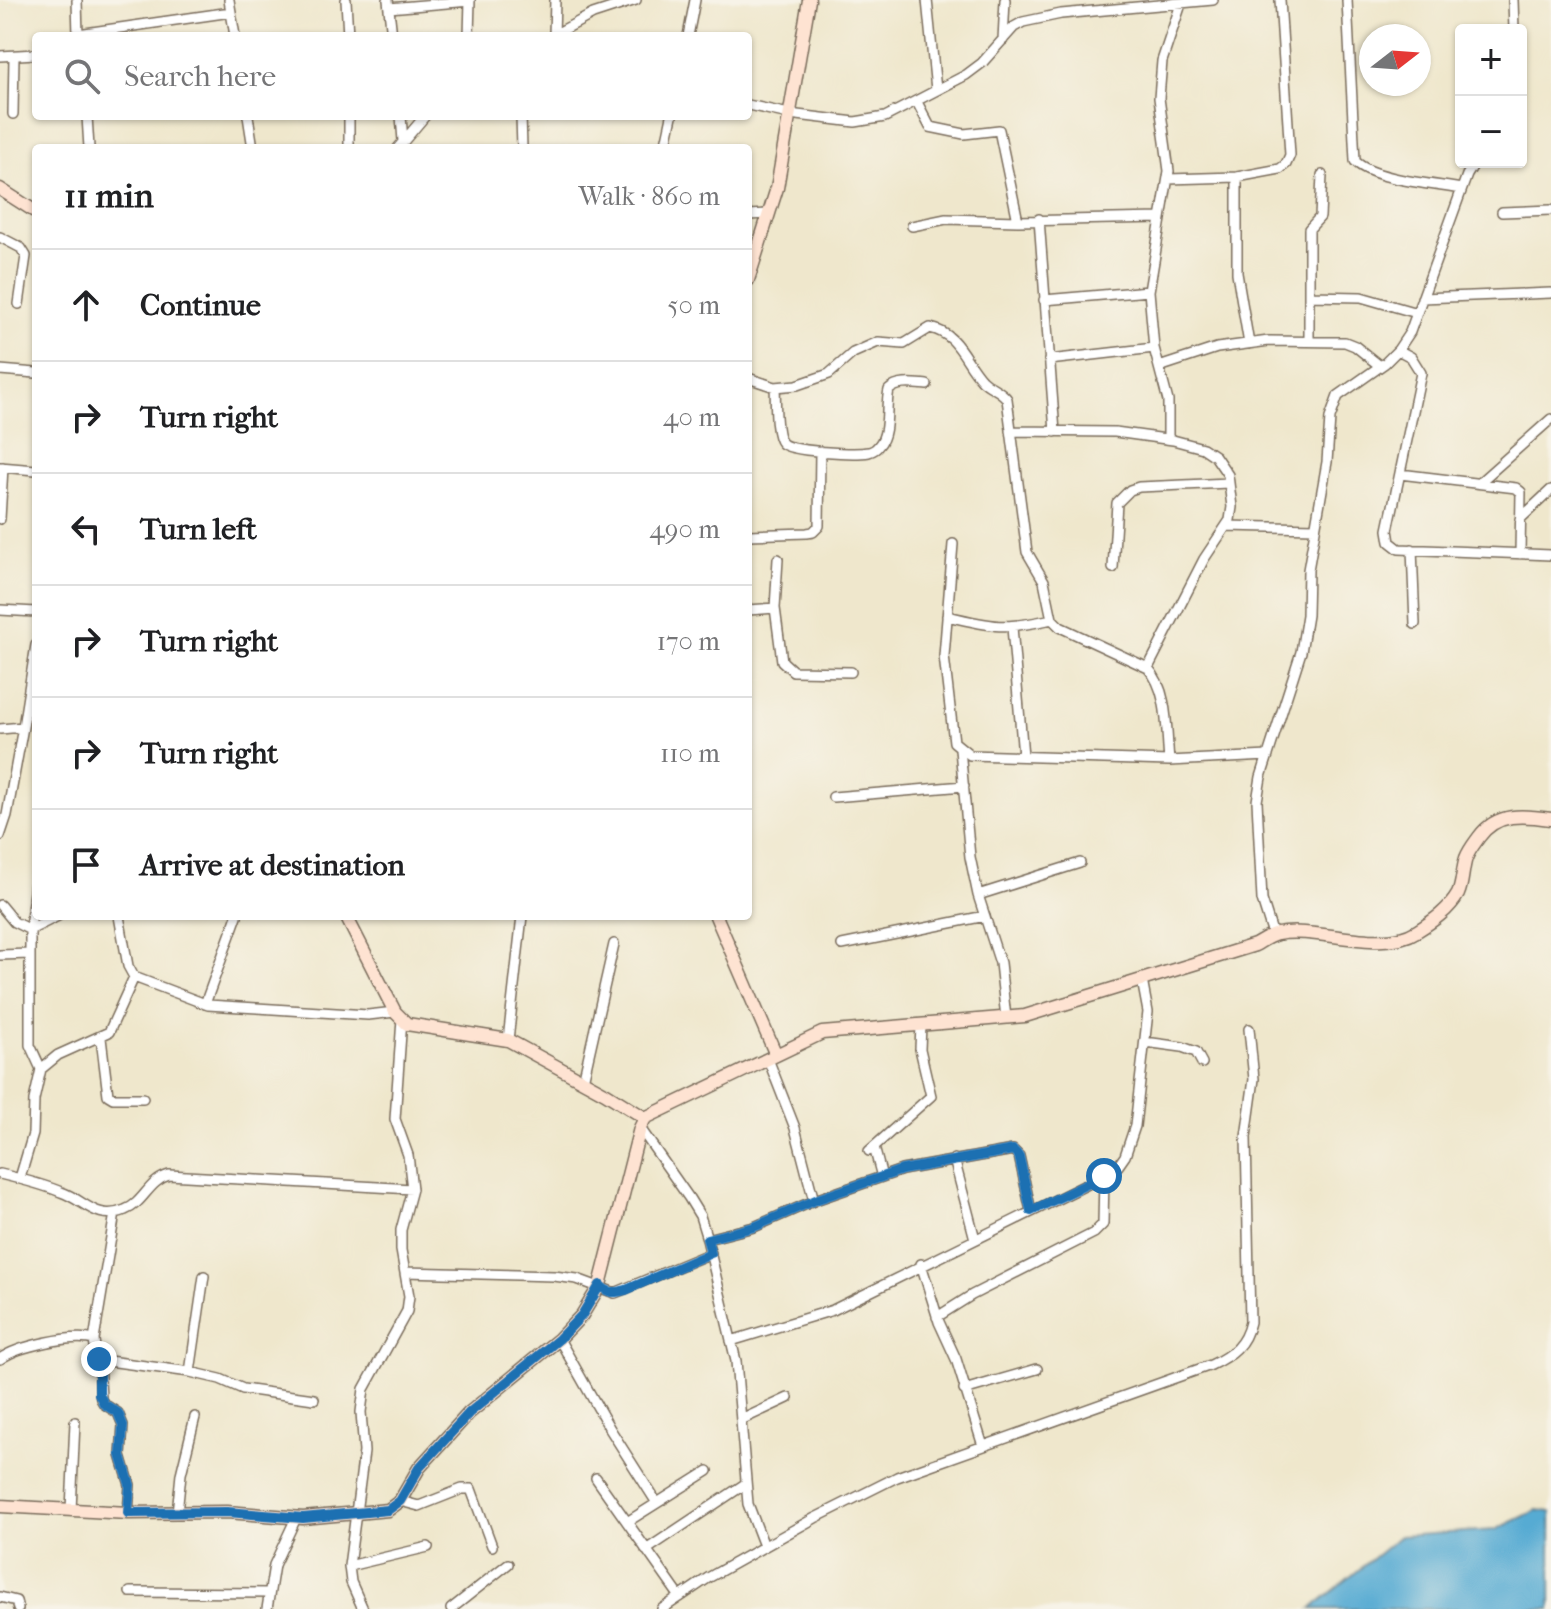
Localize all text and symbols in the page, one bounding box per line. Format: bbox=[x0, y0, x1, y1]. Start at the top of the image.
north arrow bbox=[1359, 24, 1431, 96]
map controls bbox=[1455, 24, 1527, 168]
button: + bbox=[1455, 24, 1527, 96]
search box bbox=[32, 32, 752, 120]
icon: search bbox=[60, 54, 104, 98]
text: Search here bbox=[124, 59, 276, 94]
button: − bbox=[1455, 96, 1527, 168]
text: 11 min bbox=[64, 176, 154, 216]
text: Walk · 860 m bbox=[579, 181, 720, 212]
icon: ahead bbox=[64, 283, 108, 327]
text: Continue bbox=[140, 288, 261, 323]
text: 50 m bbox=[667, 290, 720, 321]
icon: right bbox=[64, 395, 108, 439]
text: Turn right bbox=[140, 400, 278, 435]
text: 40 m bbox=[663, 402, 720, 433]
icon: left bbox=[64, 507, 108, 551]
text: Turn left bbox=[140, 512, 257, 547]
text: 490 m bbox=[649, 514, 720, 545]
icon: right bbox=[64, 619, 108, 663]
text: Turn right bbox=[140, 624, 278, 659]
text: 170 m bbox=[657, 626, 720, 657]
icon: right bbox=[64, 731, 108, 775]
text: Turn right bbox=[140, 736, 278, 771]
text: 110 m bbox=[660, 738, 720, 769]
icon: arrive bbox=[64, 843, 108, 887]
text: Arrive at destination bbox=[140, 848, 405, 883]
route start bbox=[1086, 1158, 1122, 1194]
route end bbox=[81, 1341, 117, 1377]

